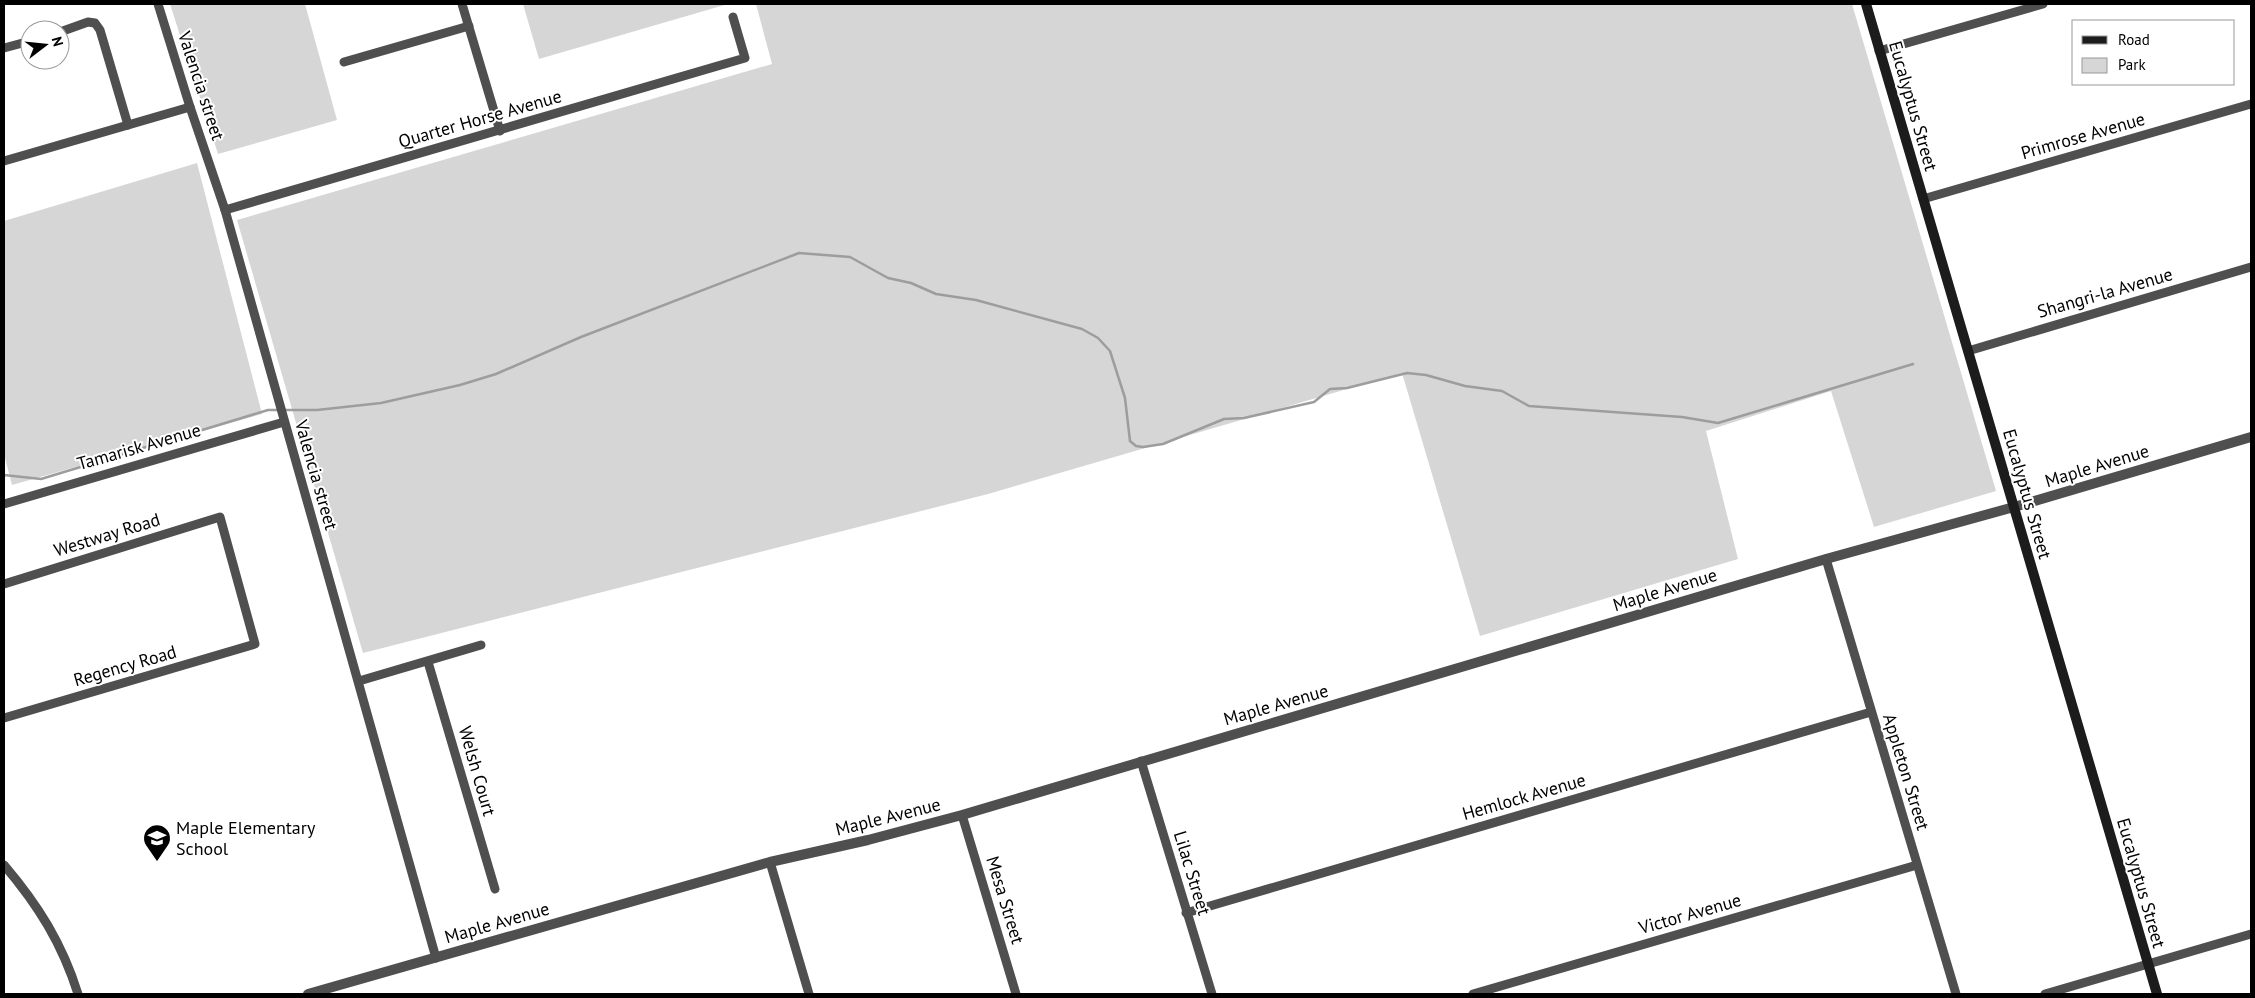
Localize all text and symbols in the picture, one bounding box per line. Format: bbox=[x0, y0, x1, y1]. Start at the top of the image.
north arrow bbox=[20, 20, 70, 70]
legend bbox=[2072, 20, 2235, 85]
street label: Valencia street bbox=[173, 28, 230, 143]
text: Road bbox=[2118, 30, 2150, 49]
text: N bbox=[48, 35, 67, 48]
street label: Eucalyptus Street bbox=[1884, 38, 1943, 173]
text: Park bbox=[2118, 55, 2146, 74]
street label: Quarter Horse Avenue bbox=[396, 84, 564, 153]
street label: Primrose Avenue bbox=[2018, 107, 2148, 164]
street label: Shangri-la Avenue bbox=[2034, 262, 2175, 323]
street label: Valencia street bbox=[290, 416, 343, 532]
street label: Tamarisk Avenue bbox=[74, 418, 203, 475]
street label: Eucalyptus Street bbox=[1998, 426, 2057, 561]
street label: Maple Avenue bbox=[2042, 439, 2152, 492]
street label: Westway Road bbox=[51, 507, 163, 562]
street label: Maple Avenue bbox=[1610, 563, 1720, 616]
street label: Regency Road bbox=[71, 640, 179, 691]
street label: Maple Avenue bbox=[1221, 679, 1331, 730]
street label: Appleton Street bbox=[1878, 711, 1935, 833]
street label: Welsh Court bbox=[454, 723, 501, 819]
street label: Hemlock Avenue bbox=[1459, 768, 1588, 825]
street label: Maple Avenue bbox=[833, 792, 943, 841]
street label: Eucalyptus Street bbox=[2112, 815, 2171, 950]
place label: Maple Elementary School bbox=[176, 816, 316, 860]
school or university icon: Maple Elementary School bbox=[142, 823, 172, 862]
street label: Lilac Street bbox=[1169, 828, 1216, 918]
street label: Mesa Street bbox=[981, 853, 1030, 947]
street label: Victor Avenue bbox=[1635, 888, 1744, 939]
street label: Maple Avenue bbox=[442, 897, 552, 948]

